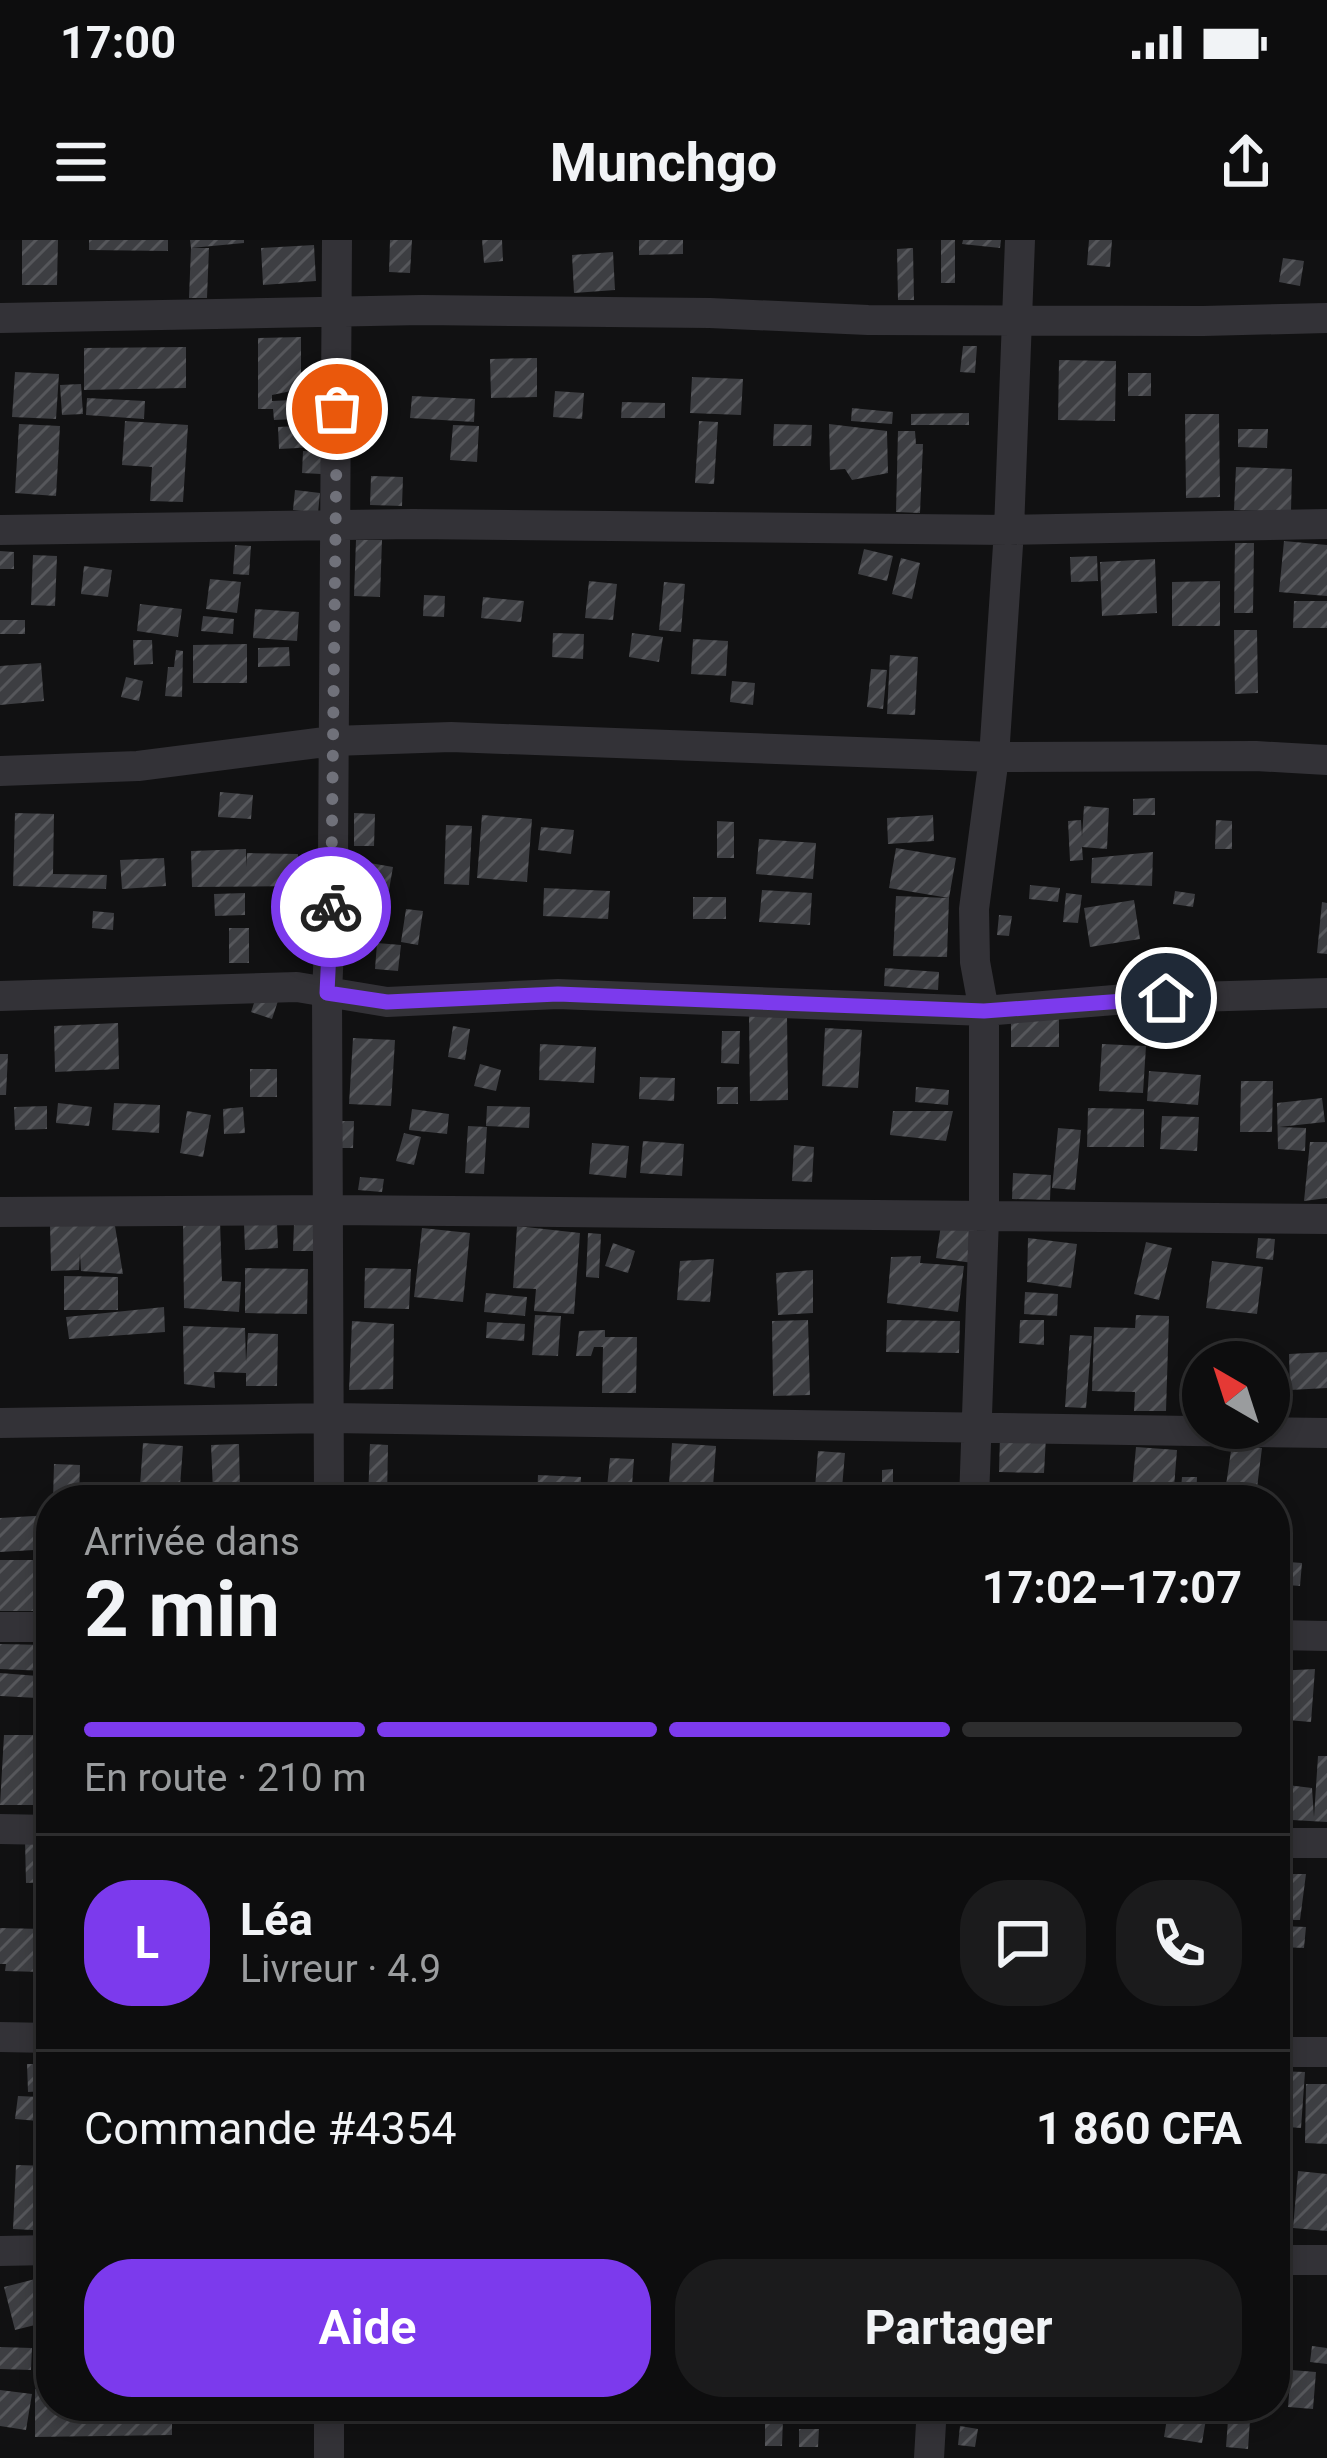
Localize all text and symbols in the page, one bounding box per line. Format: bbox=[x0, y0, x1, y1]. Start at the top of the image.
text: 17:00 bbox=[60, 16, 176, 69]
icon: menu bbox=[48, 129, 114, 195]
icon: share bbox=[1213, 129, 1279, 195]
text: Munchgo bbox=[550, 131, 777, 194]
pin bbox=[286, 358, 388, 460]
icon: bag bbox=[304, 376, 370, 442]
courier bbox=[271, 847, 391, 967]
icon: bike bbox=[298, 874, 364, 940]
pin bbox=[1115, 947, 1217, 1049]
icon: home bbox=[1133, 965, 1199, 1031]
north arrow bbox=[1182, 1341, 1290, 1449]
map controls bbox=[1182, 1341, 1290, 1449]
text: Arrivée dans bbox=[84, 1519, 300, 1565]
text: 17:02–17:07 bbox=[982, 1561, 1242, 1614]
text: 2 min bbox=[84, 1564, 280, 1655]
text: En route · 210 m bbox=[84, 1755, 367, 1801]
button: chat bbox=[960, 1880, 1086, 2006]
button: phone bbox=[1116, 1880, 1242, 2006]
text: Léa bbox=[240, 1893, 313, 1946]
text: L bbox=[135, 1916, 159, 1969]
text: Livreur · 4.9 bbox=[240, 1946, 441, 1992]
text: Commande #4354 bbox=[84, 2102, 456, 2155]
text: 1 860 CFA bbox=[1036, 2102, 1242, 2155]
button: Aide bbox=[84, 2259, 651, 2397]
button: Partager bbox=[675, 2259, 1242, 2397]

